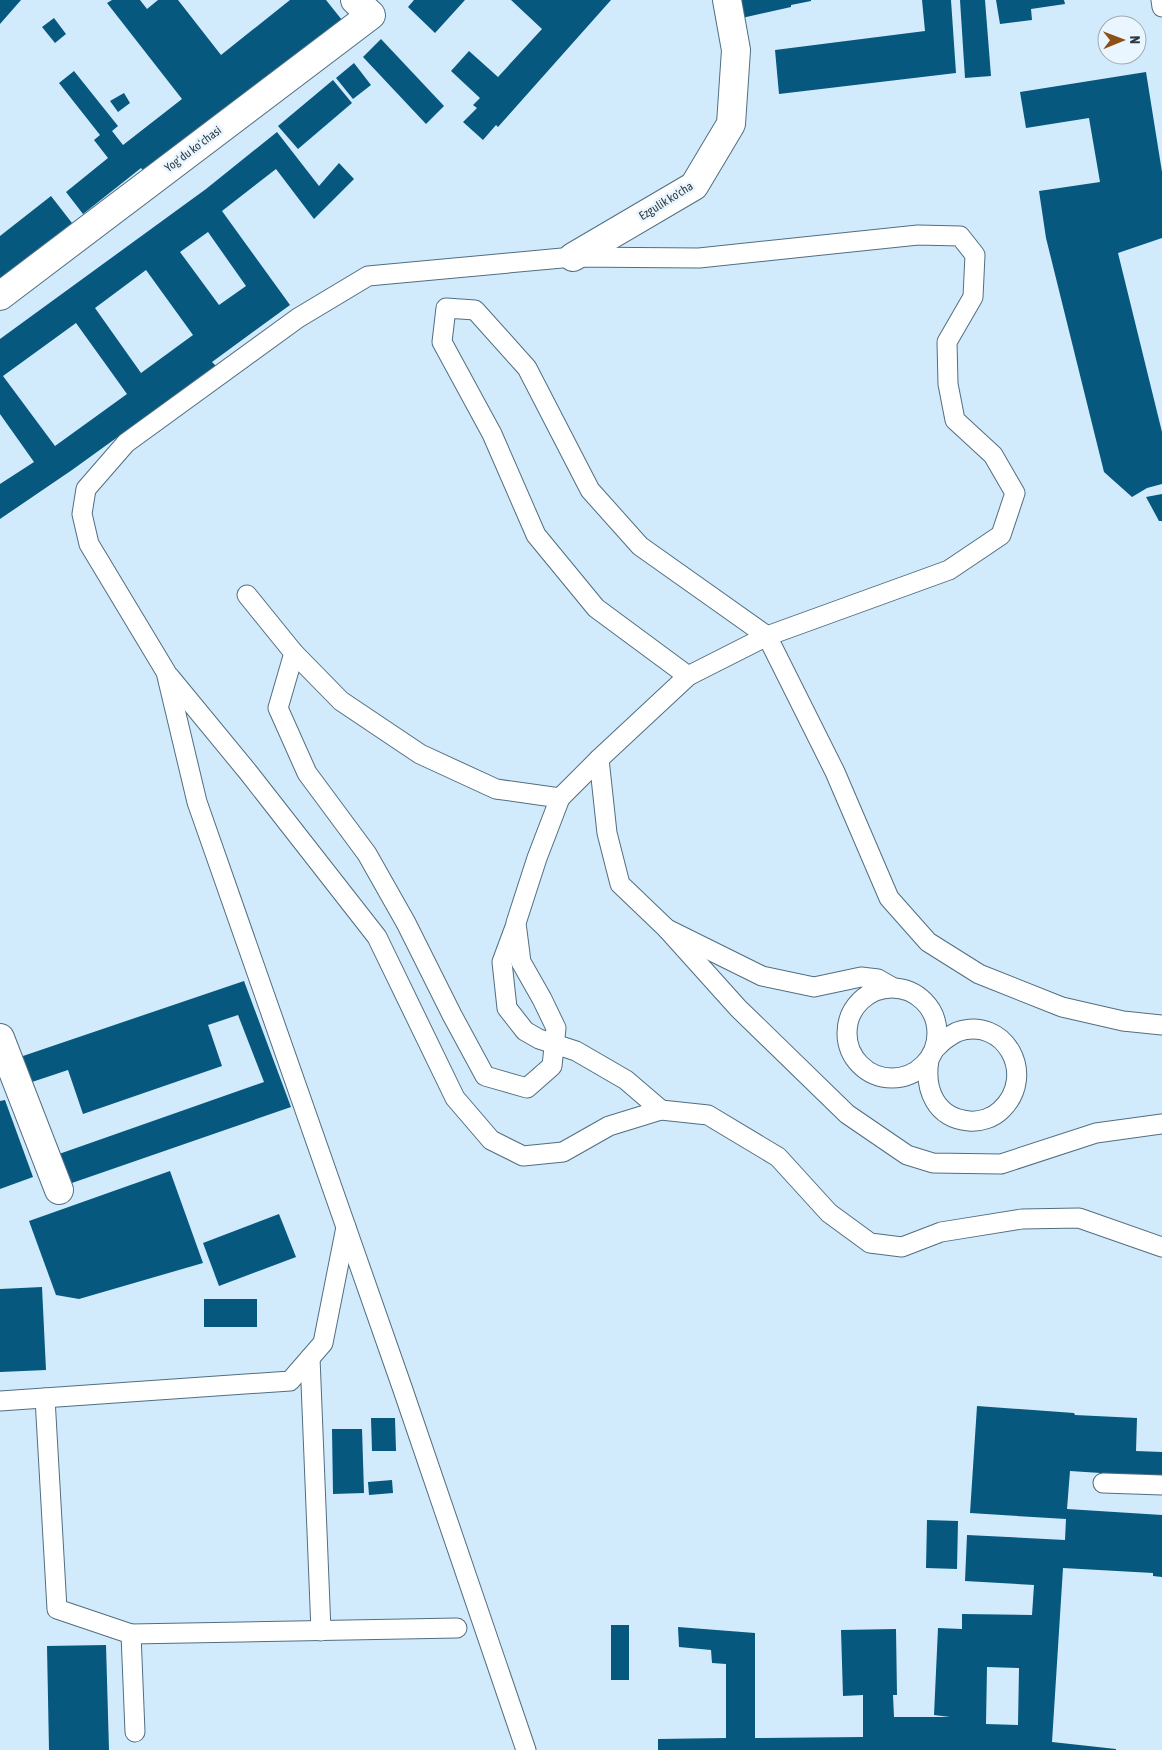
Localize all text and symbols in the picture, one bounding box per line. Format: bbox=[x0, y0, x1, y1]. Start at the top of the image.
north arrow bbox=[1097, 15, 1147, 65]
text: N bbox=[1127, 36, 1143, 44]
street label: Yogʻdu koʻchasi bbox=[162, 123, 224, 175]
street label: Ezgulik ko'cha bbox=[637, 179, 695, 223]

